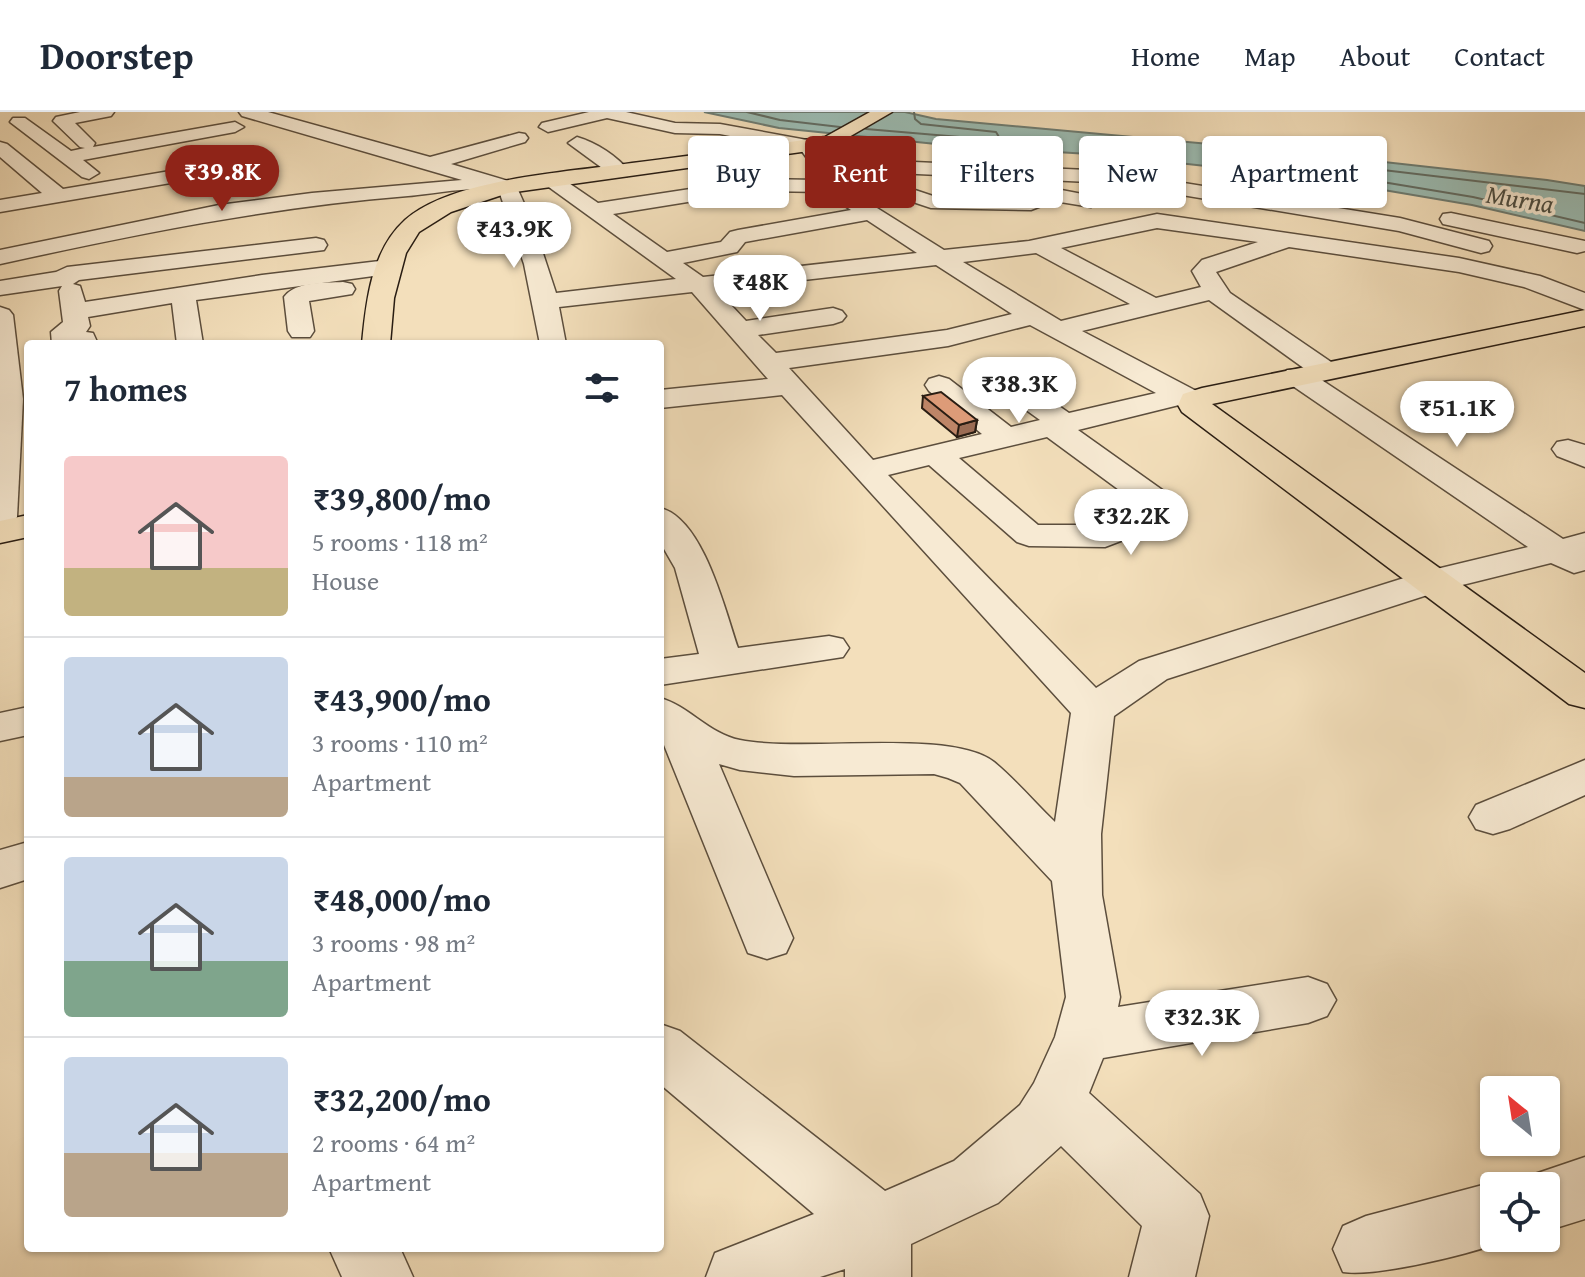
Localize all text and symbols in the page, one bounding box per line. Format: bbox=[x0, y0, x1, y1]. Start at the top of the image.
text: Doorstep bbox=[40, 27, 194, 83]
text: Home bbox=[1131, 35, 1200, 76]
text: Map bbox=[1244, 35, 1296, 76]
text: About bbox=[1340, 35, 1410, 76]
text: Contact bbox=[1454, 35, 1545, 76]
chip: Buy bbox=[688, 136, 789, 208]
chip: Rent bbox=[805, 136, 916, 208]
chip: Filters bbox=[932, 136, 1063, 208]
chip: New bbox=[1079, 136, 1186, 208]
chip: Apartment bbox=[1202, 136, 1387, 208]
pin: ₹39.8K bbox=[157, 145, 287, 213]
text: ₹39.8K bbox=[183, 151, 261, 190]
water label: Murna bbox=[1484, 174, 1557, 223]
pin: ₹43.9K bbox=[449, 202, 579, 270]
text: ₹43.9K bbox=[475, 208, 553, 247]
pin: ₹48K bbox=[713, 255, 807, 323]
text: ₹48K bbox=[732, 261, 788, 300]
pin: ₹38.3K bbox=[954, 357, 1084, 425]
text: ₹38.3K bbox=[980, 363, 1058, 402]
text: 7 homes bbox=[64, 364, 188, 413]
icon: filters bbox=[580, 366, 624, 410]
pin: ₹51.1K bbox=[1392, 381, 1522, 449]
text: ₹51.1K bbox=[1418, 387, 1496, 426]
text: ₹39,800/mo bbox=[312, 473, 491, 522]
icon: home bbox=[128, 488, 224, 584]
pin: ₹32.2K bbox=[1066, 489, 1196, 557]
text: ₹32.2K bbox=[1092, 495, 1170, 534]
text: 5 rooms · 118 m² bbox=[312, 522, 488, 561]
text: House bbox=[312, 561, 379, 600]
text: ₹43,900/mo bbox=[312, 674, 491, 723]
icon: home bbox=[128, 689, 224, 785]
text: 3 rooms · 110 m² bbox=[312, 723, 488, 762]
text: Apartment bbox=[312, 762, 431, 801]
text: ₹48,000/mo bbox=[312, 874, 491, 923]
icon: home bbox=[128, 889, 224, 985]
text: 3 rooms · 98 m² bbox=[312, 923, 475, 962]
text: Apartment bbox=[312, 962, 431, 1001]
pin: ₹32.3K bbox=[1137, 990, 1267, 1058]
text: ₹32.3K bbox=[1163, 996, 1241, 1035]
text: ₹32,200/mo bbox=[312, 1074, 491, 1123]
north arrow bbox=[1480, 1076, 1560, 1156]
map controls bbox=[1480, 1076, 1560, 1252]
icon: home bbox=[128, 1089, 224, 1185]
text: 2 rooms · 64 m² bbox=[312, 1123, 475, 1162]
text: Apartment bbox=[312, 1162, 431, 1201]
button: locate bbox=[1480, 1172, 1560, 1252]

